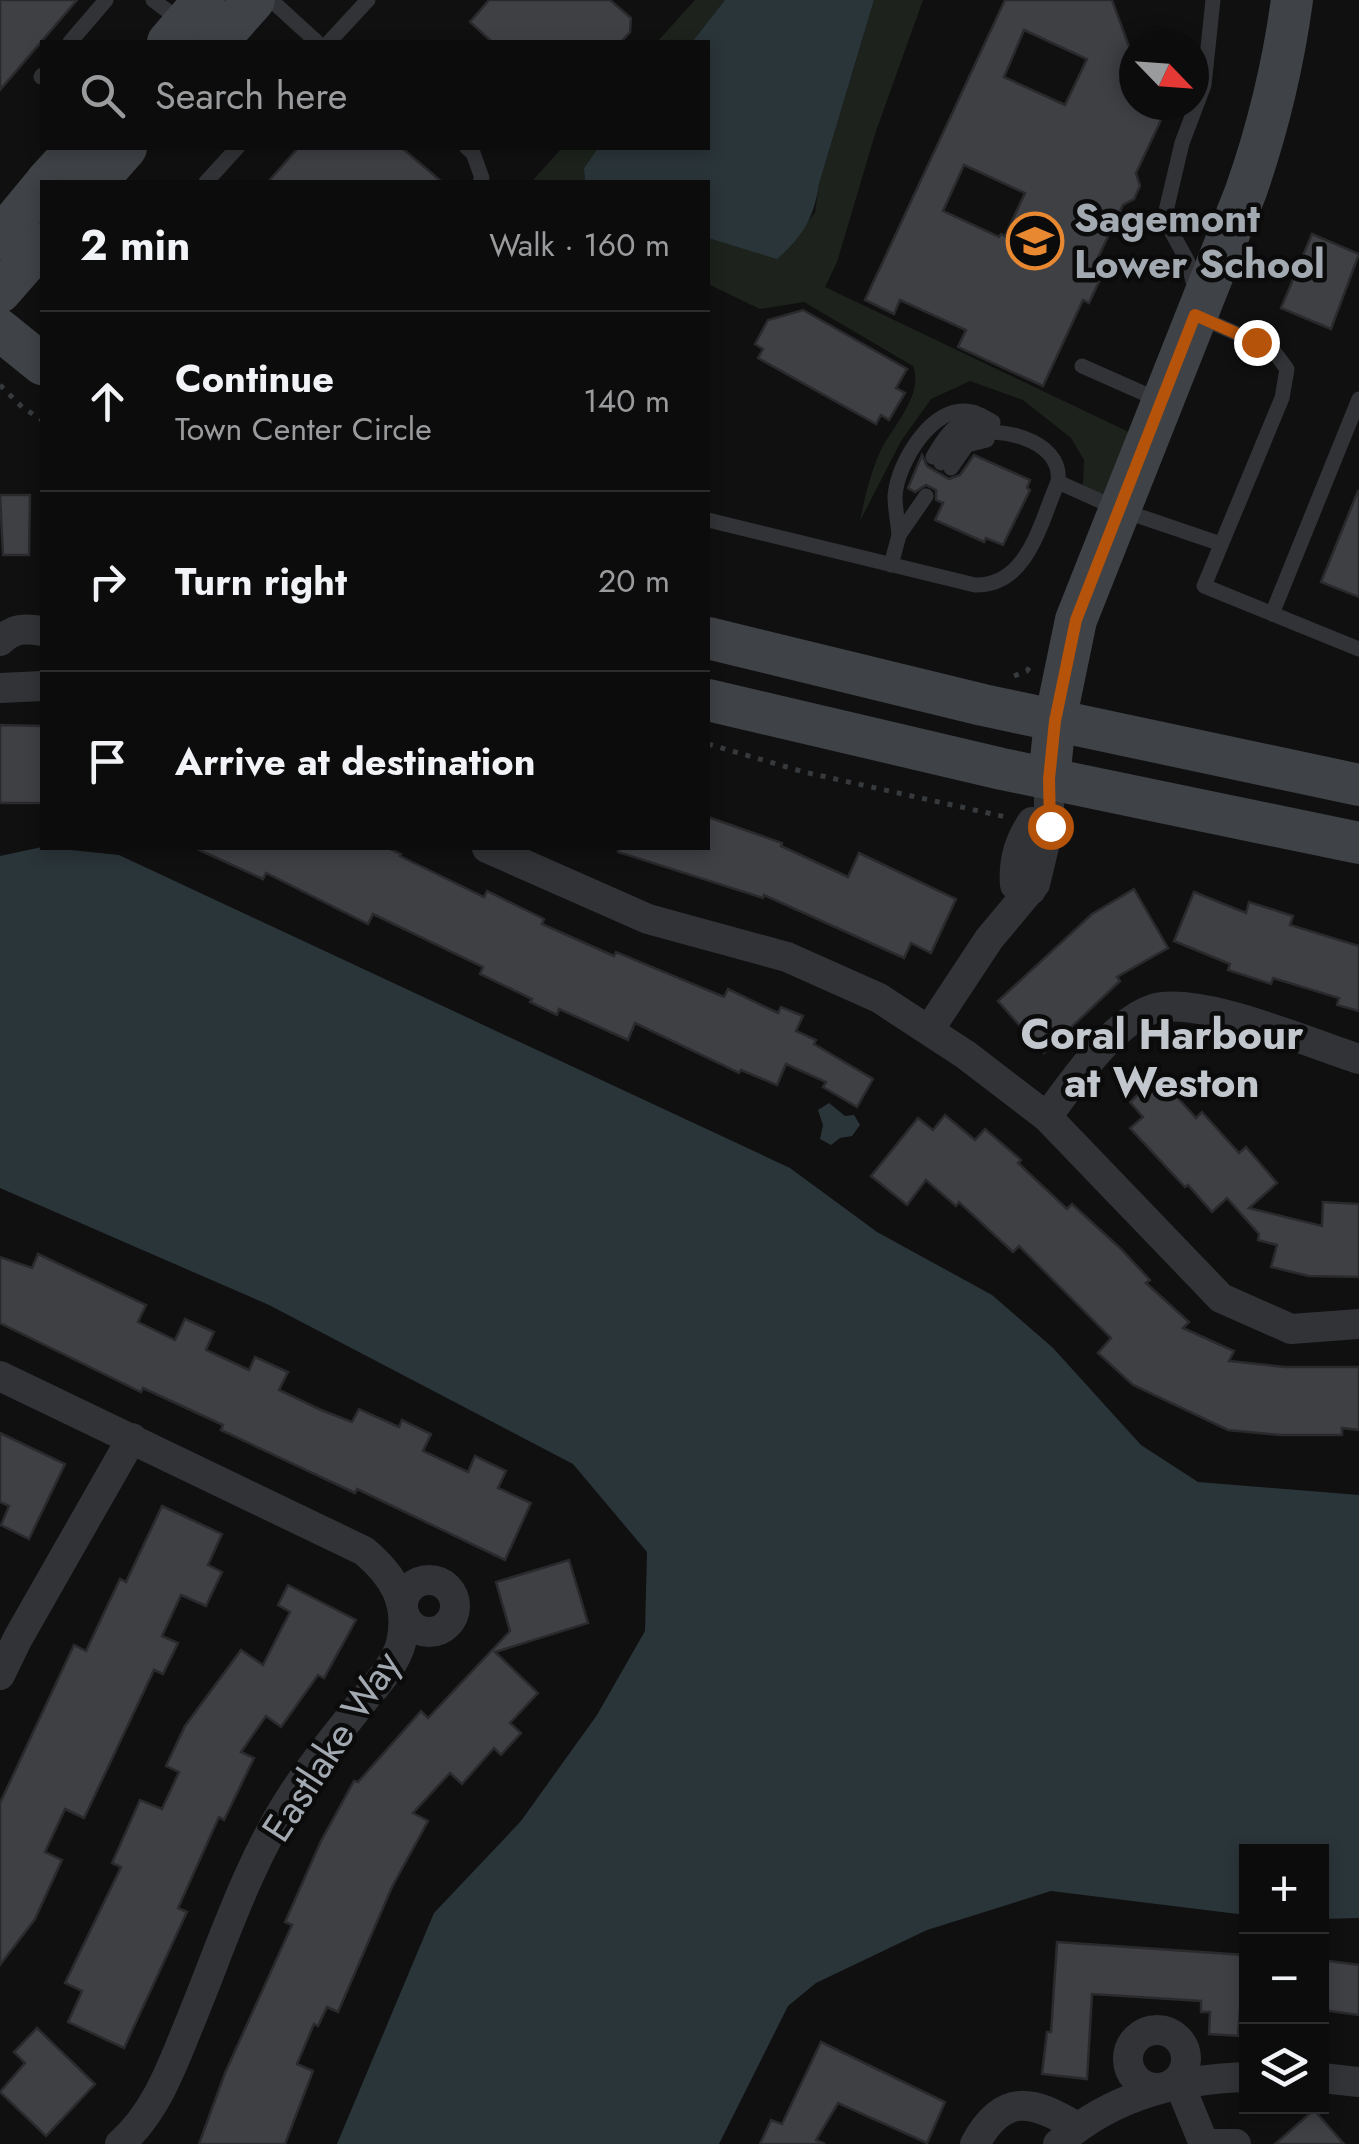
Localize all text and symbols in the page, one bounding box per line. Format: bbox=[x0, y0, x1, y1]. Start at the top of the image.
north arrow bbox=[1119, 30, 1209, 120]
search box bbox=[40, 40, 710, 150]
icon: search bbox=[75, 68, 130, 123]
text: Search here bbox=[155, 68, 347, 123]
place label: Sagemont Lower School bbox=[1074, 189, 1325, 293]
school or university icon: Sagemont Lower School bbox=[1005, 211, 1065, 271]
text: 2 min bbox=[80, 215, 190, 276]
text: Walk · 160 m bbox=[489, 222, 670, 268]
route end bbox=[1234, 320, 1280, 366]
text: Continue bbox=[175, 351, 334, 406]
icon: ahead bbox=[80, 374, 135, 429]
text: 140 m bbox=[583, 378, 670, 424]
text: Town Center Circle bbox=[175, 406, 432, 452]
icon: right bbox=[80, 554, 135, 609]
text: Turn right bbox=[175, 554, 347, 609]
text: 20 m bbox=[598, 558, 670, 604]
icon: arrive bbox=[80, 734, 135, 789]
text: Arrive at destination bbox=[175, 734, 536, 789]
route start bbox=[1028, 804, 1074, 850]
district label: Coral Harbour at Weston bbox=[1020, 1004, 1304, 1113]
street label: Eastlake Way bbox=[248, 1639, 415, 1853]
map controls bbox=[1239, 1844, 1329, 2114]
button: + bbox=[1239, 1844, 1329, 1934]
button: − bbox=[1239, 1934, 1329, 2024]
button: layers bbox=[1239, 2024, 1329, 2114]

